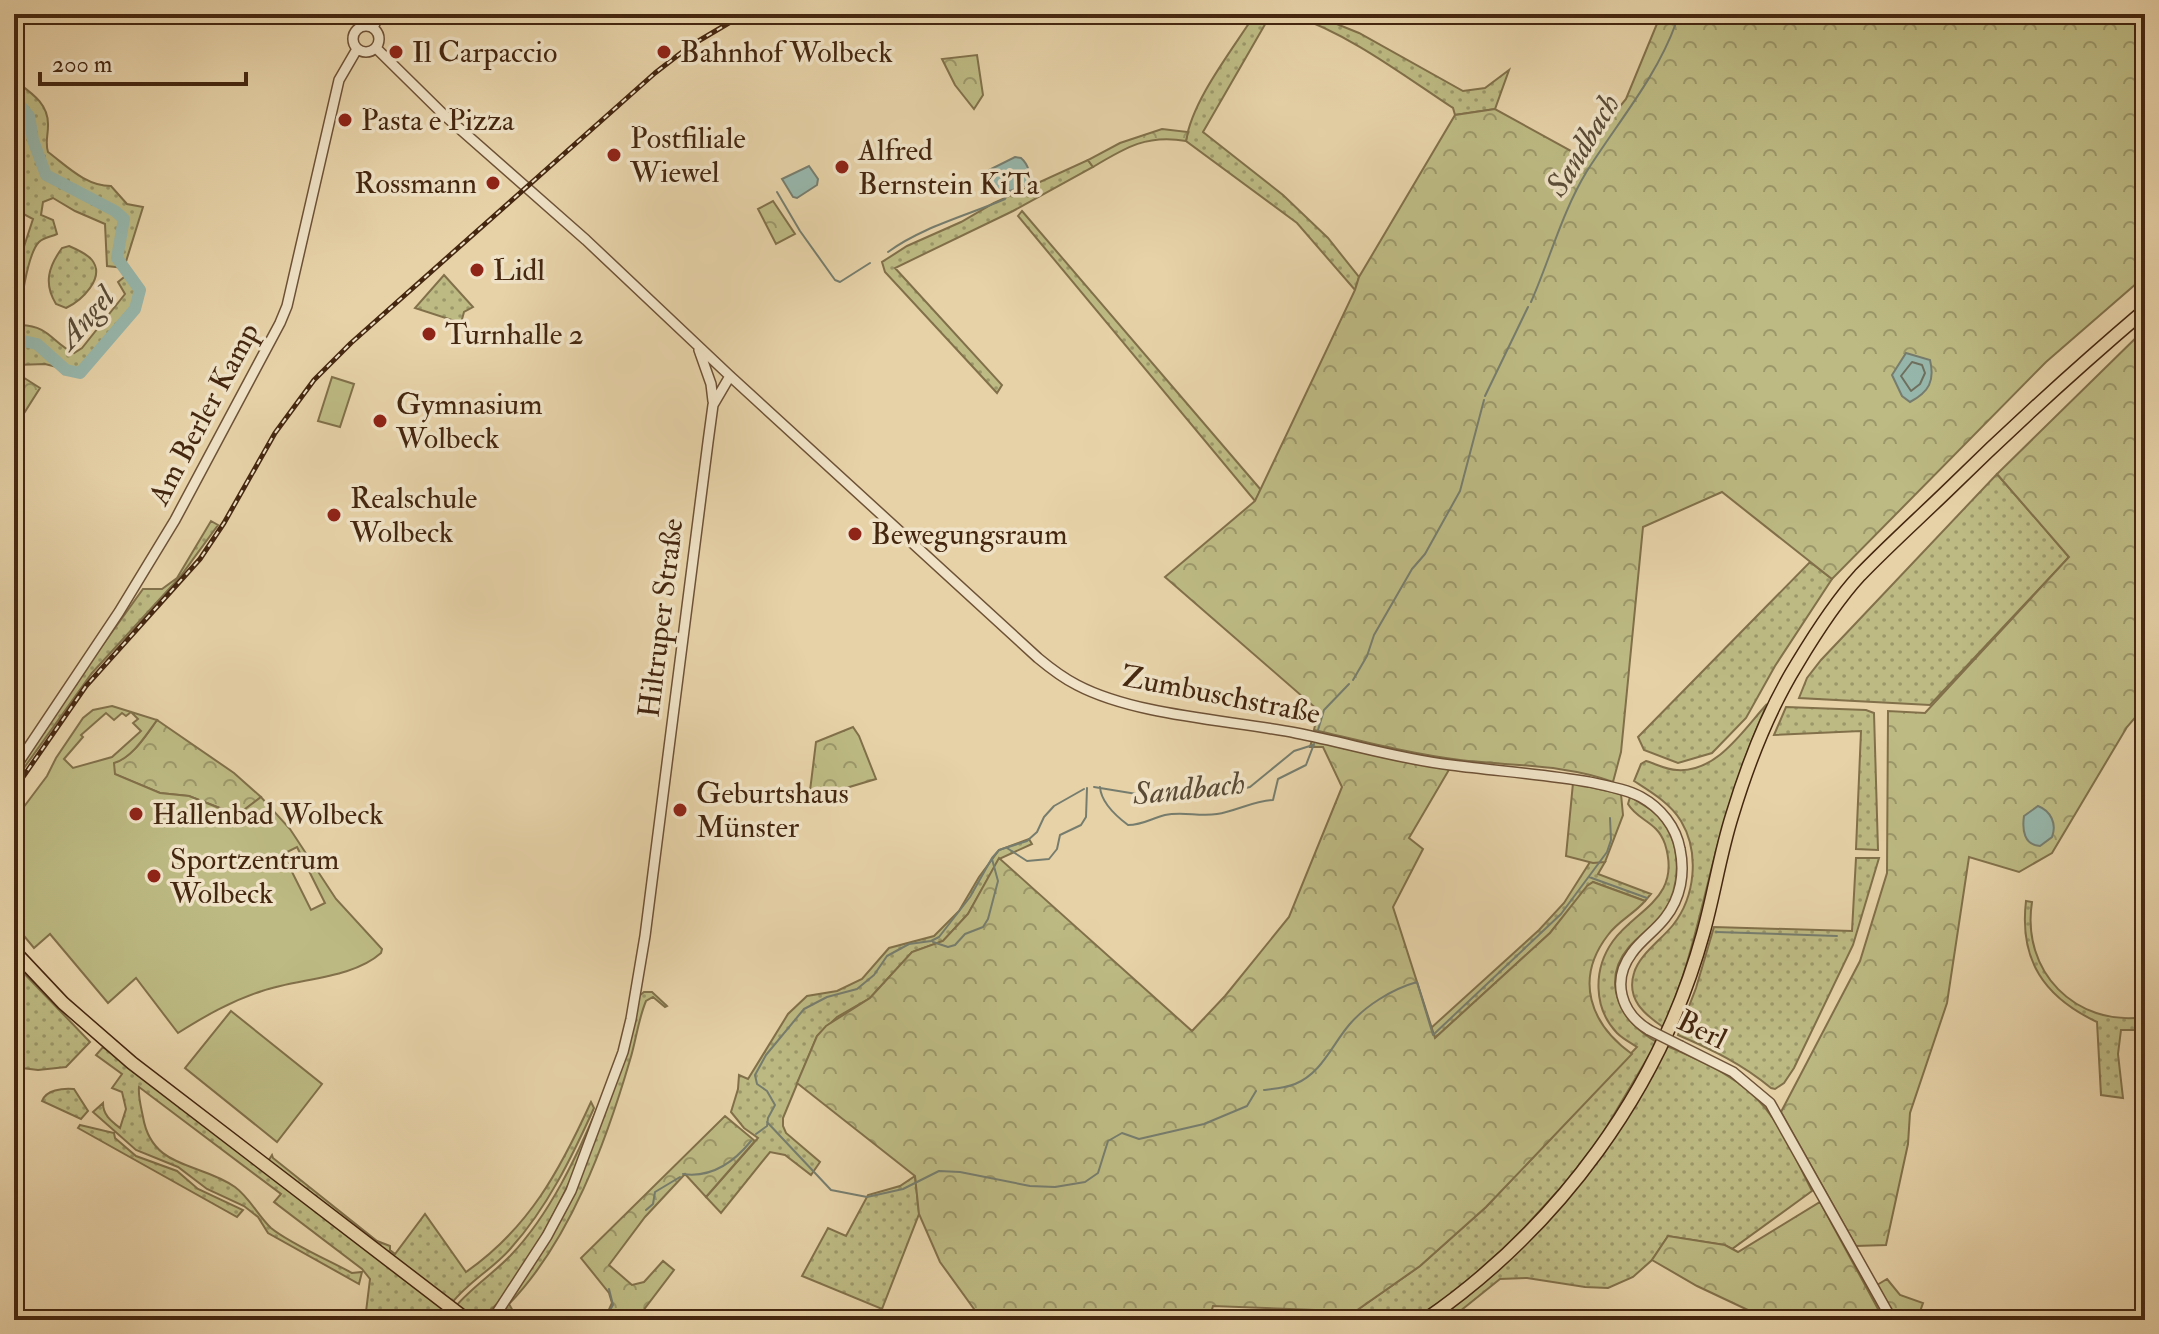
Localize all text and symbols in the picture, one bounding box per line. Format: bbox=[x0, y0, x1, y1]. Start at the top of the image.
place label: Il Carpaccio bbox=[412, 34, 557, 71]
place label: Bahnhof Wolbeck bbox=[680, 34, 893, 71]
scale bar bbox=[40, 36, 246, 86]
marker: Il Carpaccio bbox=[387, 43, 405, 61]
marker: Bahnhof Wolbeck bbox=[655, 43, 673, 61]
text: 200 m bbox=[52, 49, 113, 80]
water label: Sandbach bbox=[1536, 86, 1629, 204]
place label: Pasta e Pizza bbox=[361, 102, 515, 139]
marker: Pasta e Pizza bbox=[336, 111, 354, 129]
place label: Postfiliale Wiewel bbox=[629, 120, 746, 191]
place label: Alfred Bernstein KiTa bbox=[857, 132, 1040, 203]
marker: Postfiliale Wiewel bbox=[605, 146, 623, 164]
marker: Alfred Bernstein KiTa bbox=[833, 158, 851, 176]
place label: Rossmann bbox=[354, 165, 477, 202]
marker: Rossmann bbox=[484, 174, 502, 192]
place label: Lidl bbox=[493, 252, 545, 289]
marker: Lidl bbox=[468, 261, 486, 279]
water label: Angel bbox=[46, 277, 125, 360]
place label: Turnhalle 2 bbox=[445, 316, 584, 353]
street label: Am Berler Kamp bbox=[140, 317, 268, 512]
marker: Turnhalle 2 bbox=[420, 325, 438, 343]
place label: Gymnasium Wolbeck bbox=[395, 386, 542, 457]
marker: Gymnasium Wolbeck bbox=[371, 412, 389, 430]
place label: Realschule Wolbeck bbox=[349, 480, 477, 551]
marker: Realschule Wolbeck bbox=[325, 506, 343, 524]
street label: Hiltruper Straße bbox=[630, 516, 692, 720]
place label: Bewegungsraum bbox=[871, 516, 1067, 553]
marker: Bewegungsraum bbox=[846, 525, 864, 543]
street label: Zumbuschstraße bbox=[1118, 658, 1324, 732]
water label: Sandbach bbox=[1130, 763, 1247, 815]
place label: Geburtshaus Münster bbox=[696, 775, 849, 846]
place label: Hallenbad Wolbeck bbox=[152, 796, 384, 833]
marker: Geburtshaus Münster bbox=[671, 801, 689, 819]
marker: Hallenbad Wolbeck bbox=[127, 805, 145, 823]
place label: Sportzentrum Wolbeck bbox=[169, 841, 339, 912]
marker: Sportzentrum Wolbeck bbox=[145, 867, 163, 885]
street label: Berl bbox=[1671, 1002, 1733, 1058]

